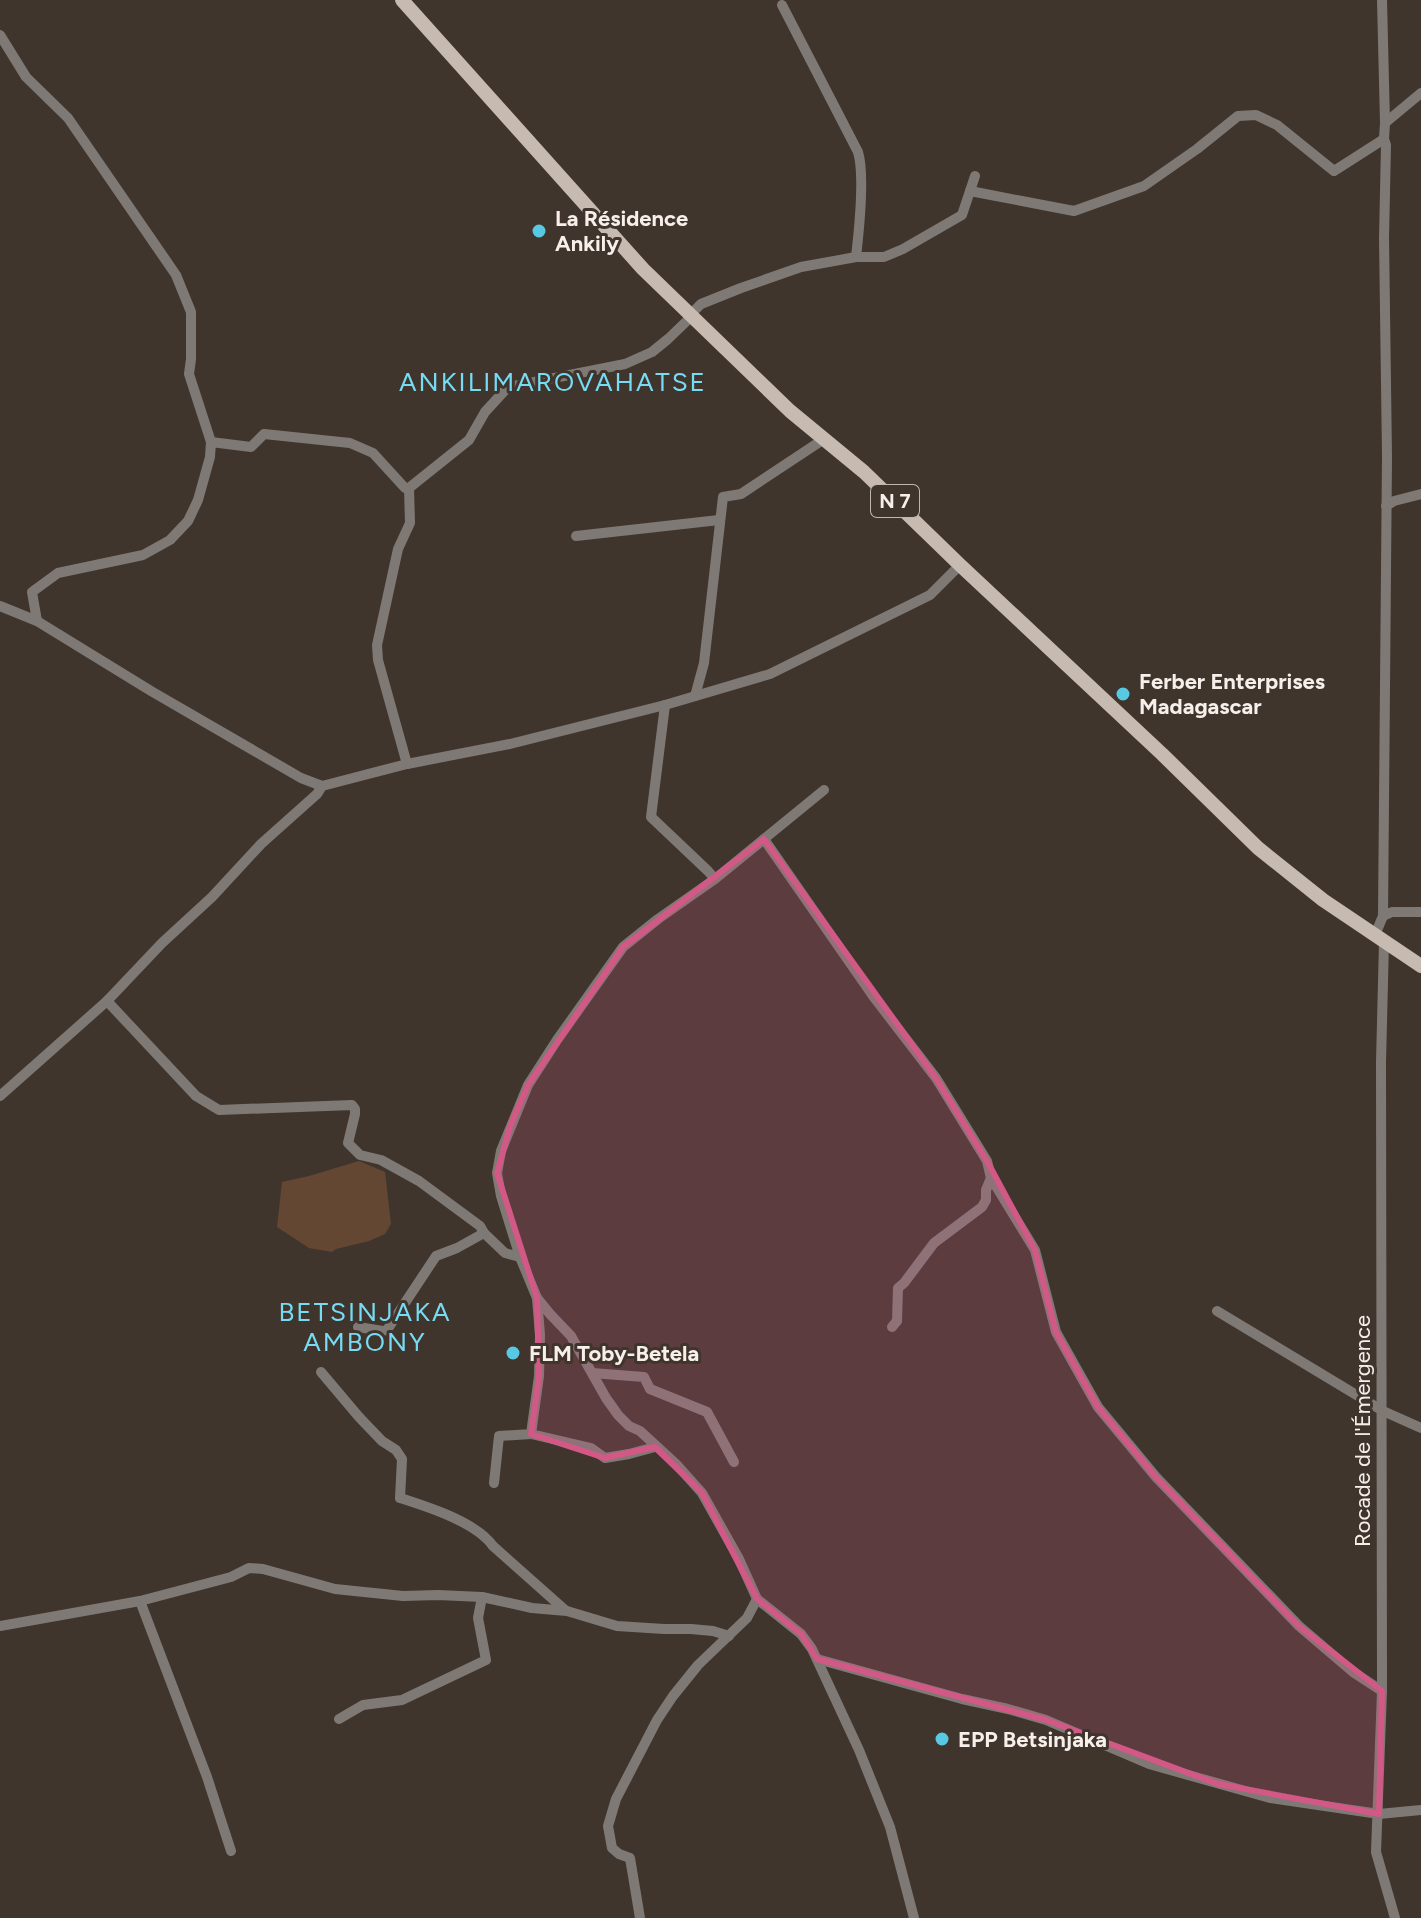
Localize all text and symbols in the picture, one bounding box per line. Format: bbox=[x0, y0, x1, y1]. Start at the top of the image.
place label: La Résidence Ankily bbox=[555, 205, 688, 257]
marker: La Résidence Ankily bbox=[530, 222, 548, 240]
district label: ANKILIMAROVAHATSE bbox=[399, 366, 707, 398]
road number: N 7 bbox=[871, 485, 919, 517]
place label: Ferber Enterprises Madagascar bbox=[1139, 668, 1325, 720]
marker: Ferber Enterprises Madagascar bbox=[1114, 685, 1132, 703]
district label: BETSINJAKA AMBONY bbox=[278, 1296, 452, 1358]
street label: Rocade de l'Émergence bbox=[1349, 1315, 1376, 1547]
place label: FLM Toby-Betela bbox=[529, 1340, 699, 1367]
marker: FLM Toby-Betela bbox=[504, 1344, 522, 1362]
place label: EPP Betsinjaka bbox=[958, 1726, 1107, 1753]
marker: EPP Betsinjaka bbox=[933, 1730, 951, 1748]

